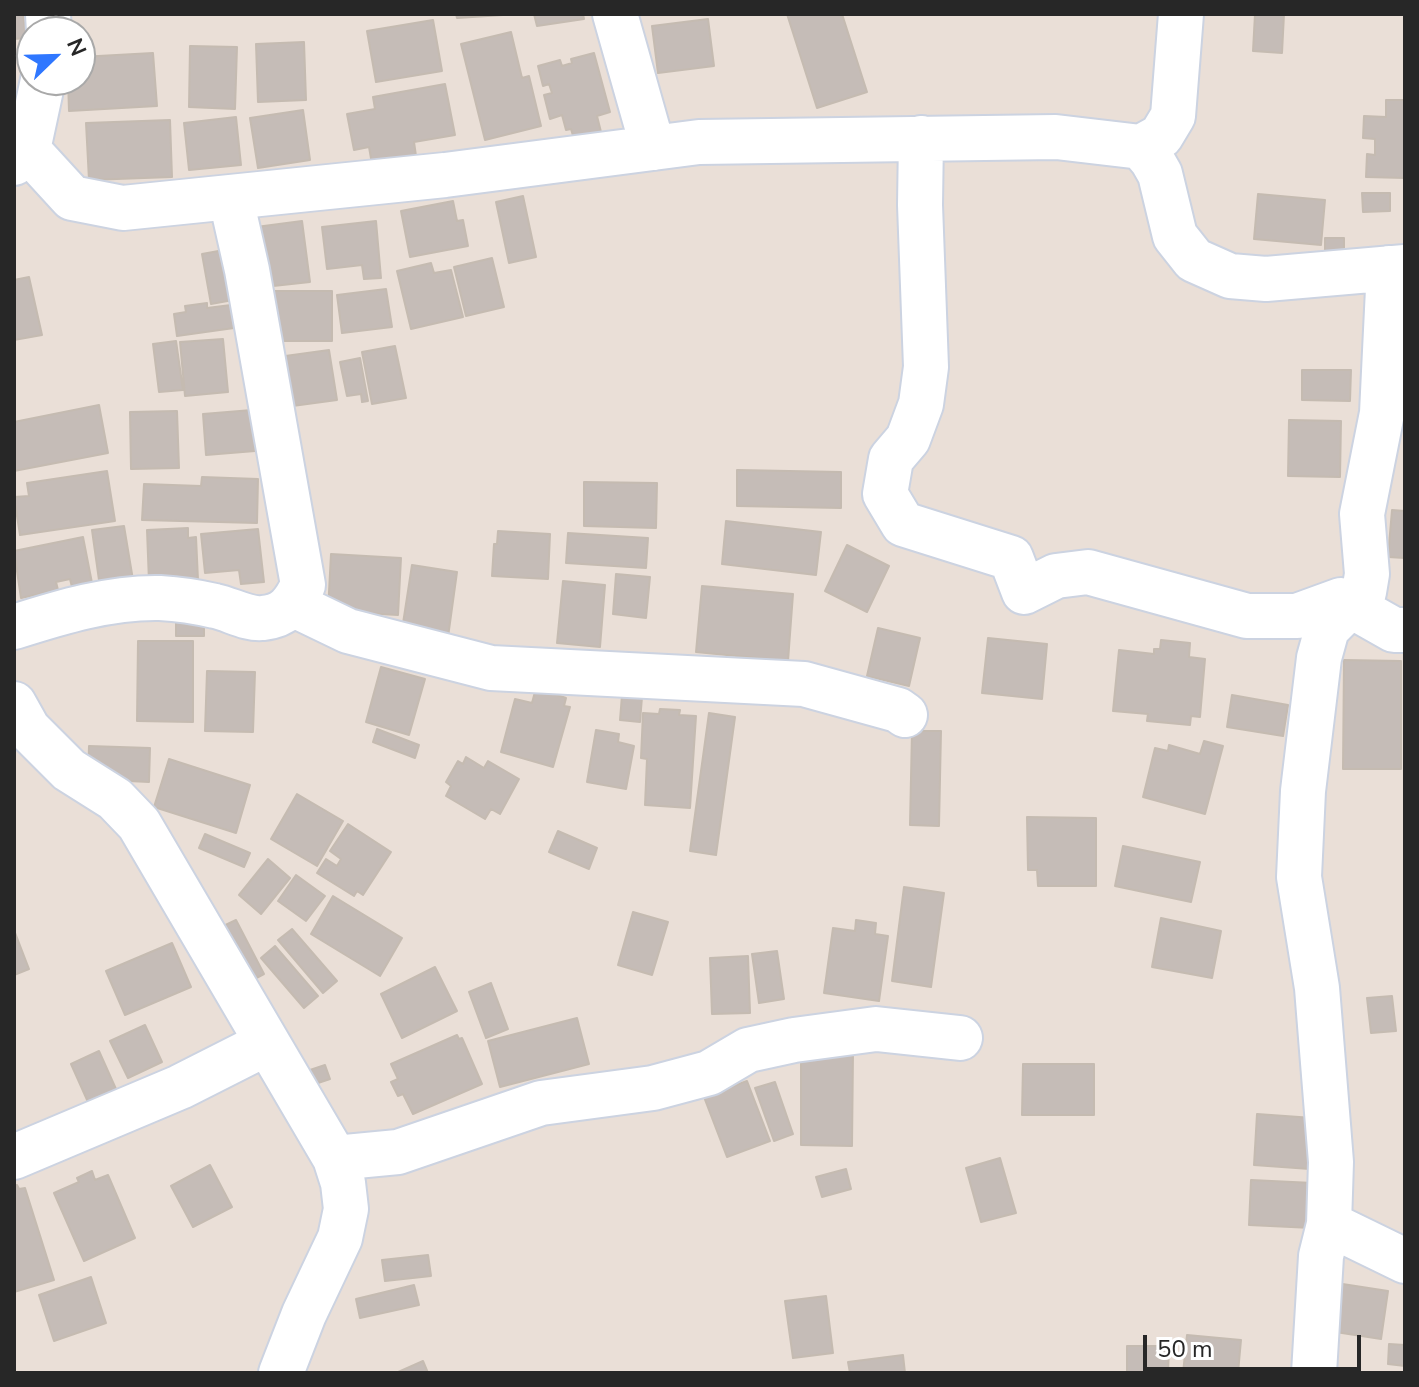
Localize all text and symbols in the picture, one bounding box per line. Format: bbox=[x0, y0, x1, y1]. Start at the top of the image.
north arrow bbox=[16, 16, 96, 96]
text: N bbox=[59, 34, 93, 61]
scale bar bbox=[1147, 1319, 1365, 1369]
text: 50 m bbox=[1157, 1333, 1213, 1365]

